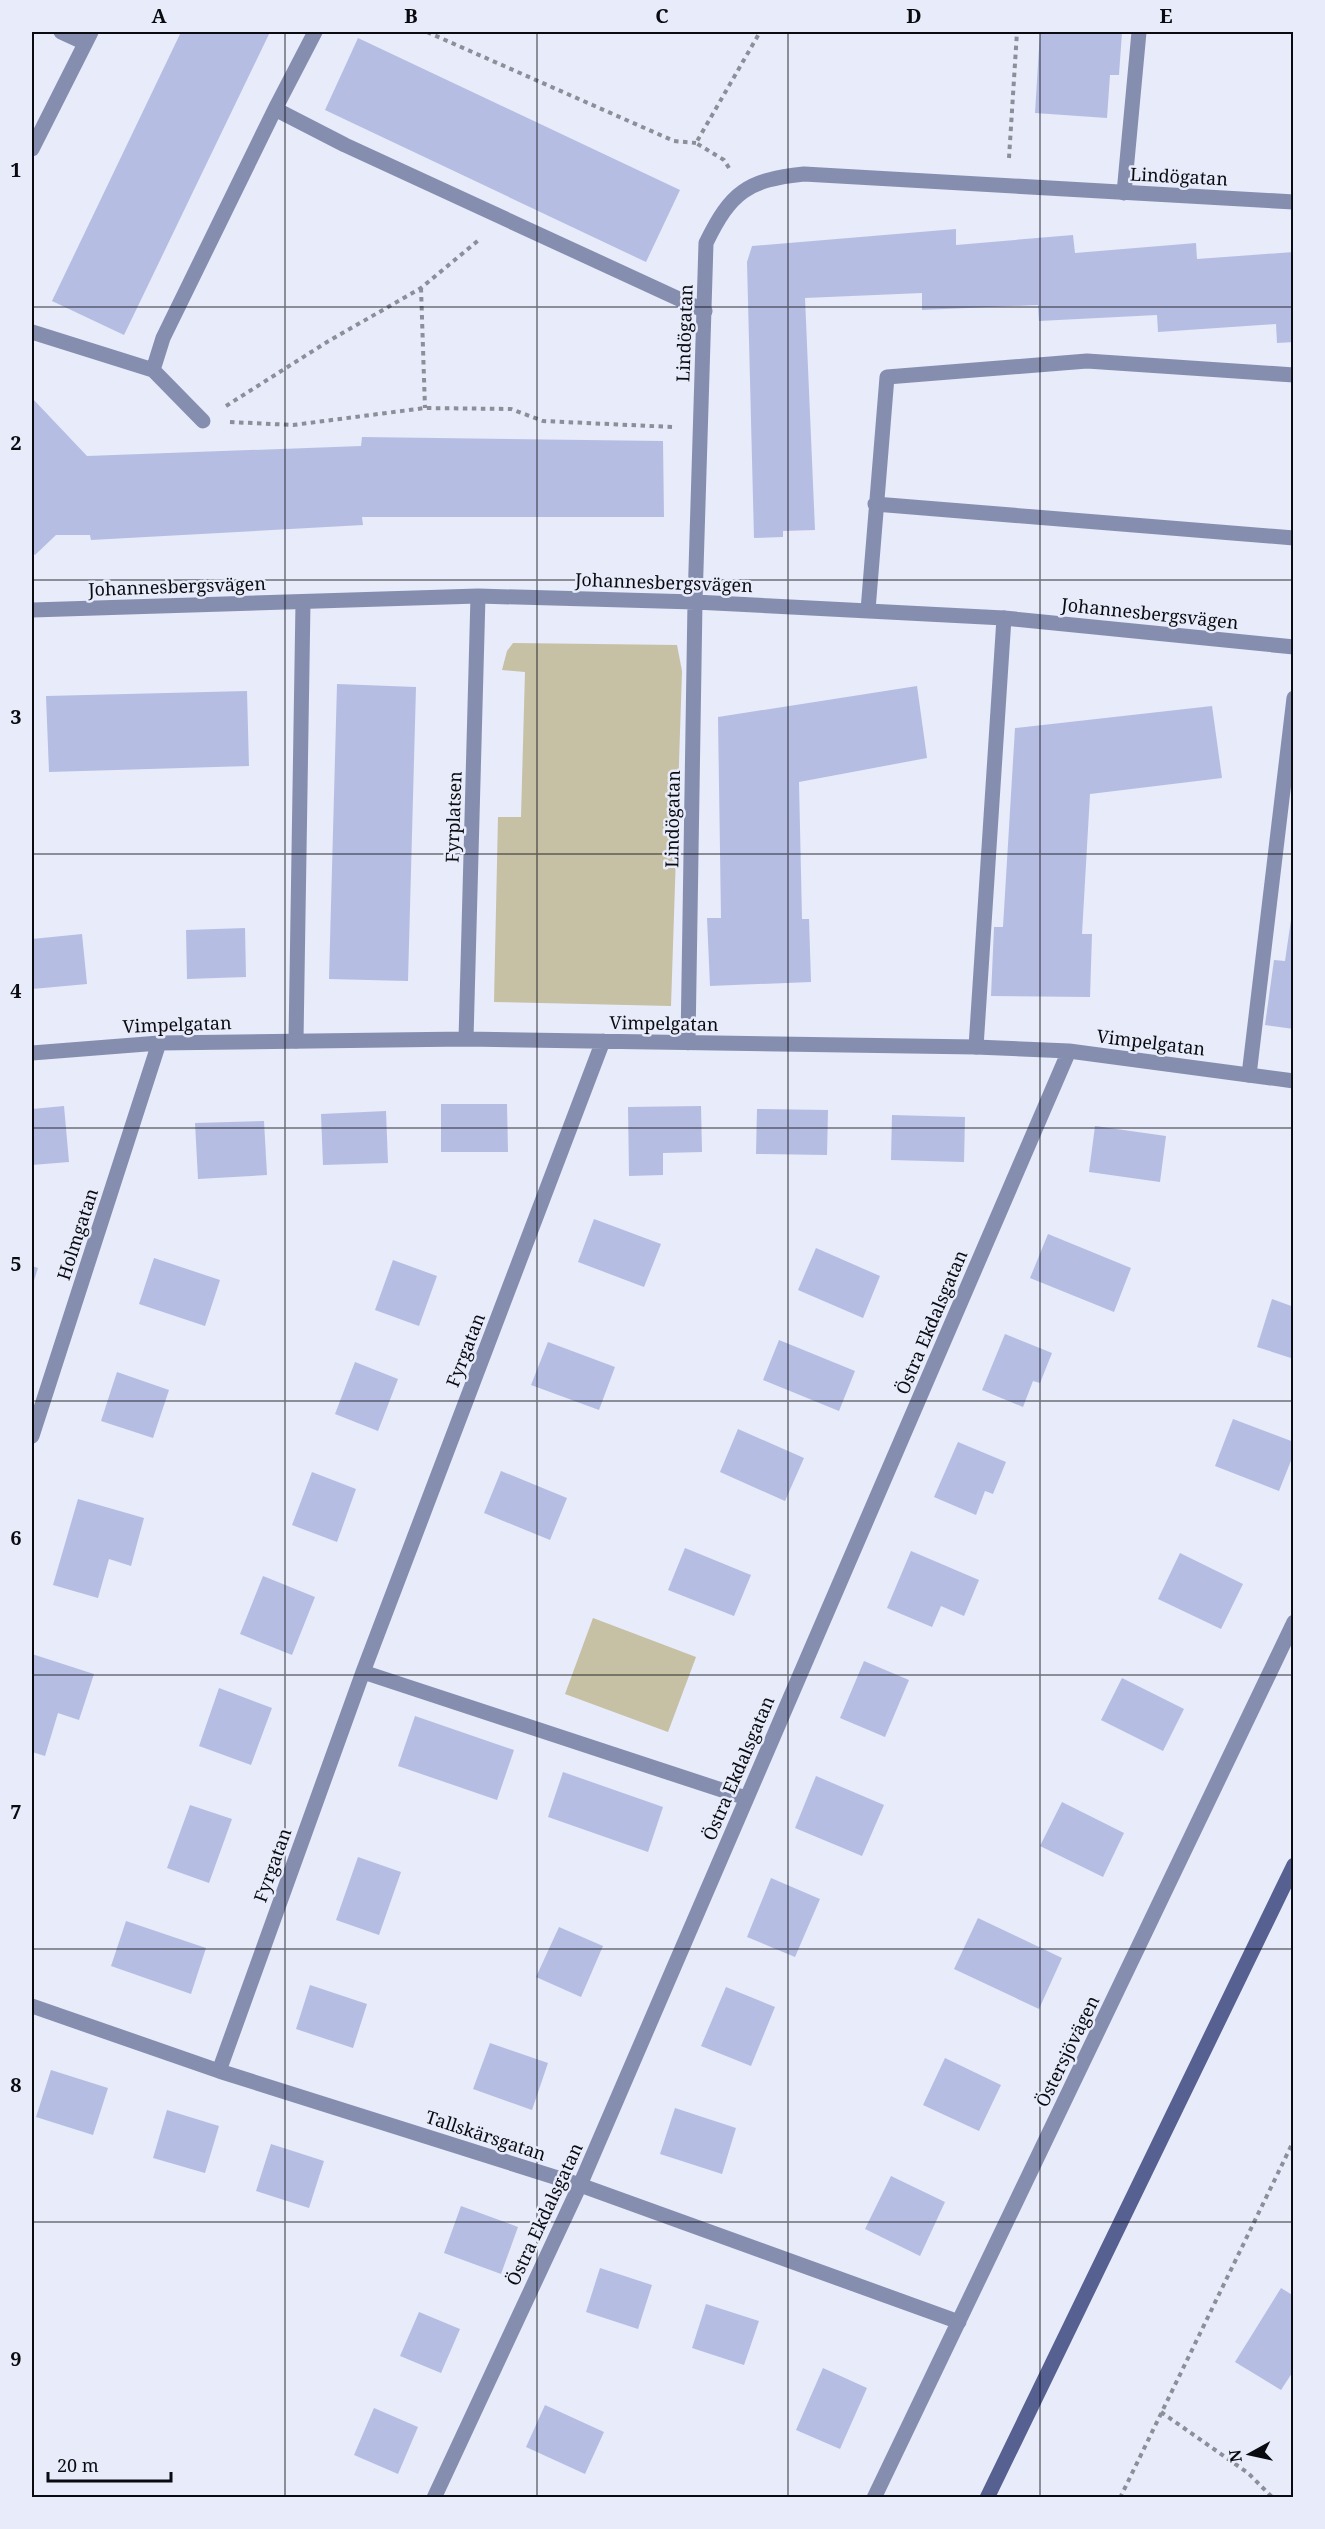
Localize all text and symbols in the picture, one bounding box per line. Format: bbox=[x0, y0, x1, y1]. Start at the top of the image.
text: A bbox=[151, 2, 167, 29]
text: B bbox=[404, 2, 418, 29]
text: C bbox=[655, 2, 669, 29]
text: D bbox=[906, 2, 922, 29]
text: E bbox=[1159, 2, 1173, 29]
text: 1 bbox=[10, 156, 22, 183]
street label: Lindögatan bbox=[1129, 161, 1229, 191]
street label: Lindögatan bbox=[670, 283, 698, 382]
text: 2 bbox=[10, 429, 22, 456]
street label: Johannesbergsvägen bbox=[574, 567, 754, 597]
street label: Johannesbergsvägen bbox=[87, 571, 267, 601]
street label: Johannesbergsvägen bbox=[1059, 592, 1240, 634]
text: 3 bbox=[10, 703, 22, 730]
street label: Lindögatan bbox=[659, 769, 685, 868]
street label: Fyrplatsen bbox=[439, 770, 467, 863]
text: 4 bbox=[10, 977, 22, 1004]
street label: Vimpelgatan bbox=[122, 1010, 232, 1038]
street label: Vimpelgatan bbox=[609, 1010, 719, 1036]
street label: Vimpelgatan bbox=[1095, 1023, 1207, 1061]
street label: Holmgatan bbox=[51, 1185, 103, 1283]
street label: Östra Ekdalsgatan bbox=[890, 1246, 972, 1398]
text: 5 bbox=[10, 1250, 22, 1277]
street label: Fyrgatan bbox=[440, 1309, 490, 1390]
text: 6 bbox=[10, 1524, 22, 1551]
street label: Östra Ekdalsgatan bbox=[697, 1692, 779, 1844]
text: 7 bbox=[10, 1798, 22, 1825]
street label: Fyrgatan bbox=[248, 1824, 297, 1905]
street label: Östersjövägen bbox=[1030, 1991, 1105, 2111]
text: 8 bbox=[10, 2071, 22, 2098]
street label: Tallskärsgatan bbox=[423, 2104, 550, 2166]
street label: Östra Ekdalsgatan bbox=[500, 2138, 588, 2289]
text: 9 bbox=[10, 2345, 22, 2372]
north arrow bbox=[1220, 2424, 1280, 2484]
scale bar bbox=[48, 2445, 171, 2483]
text: N bbox=[1223, 2448, 1247, 2464]
text: 20 m bbox=[57, 2453, 99, 2477]

